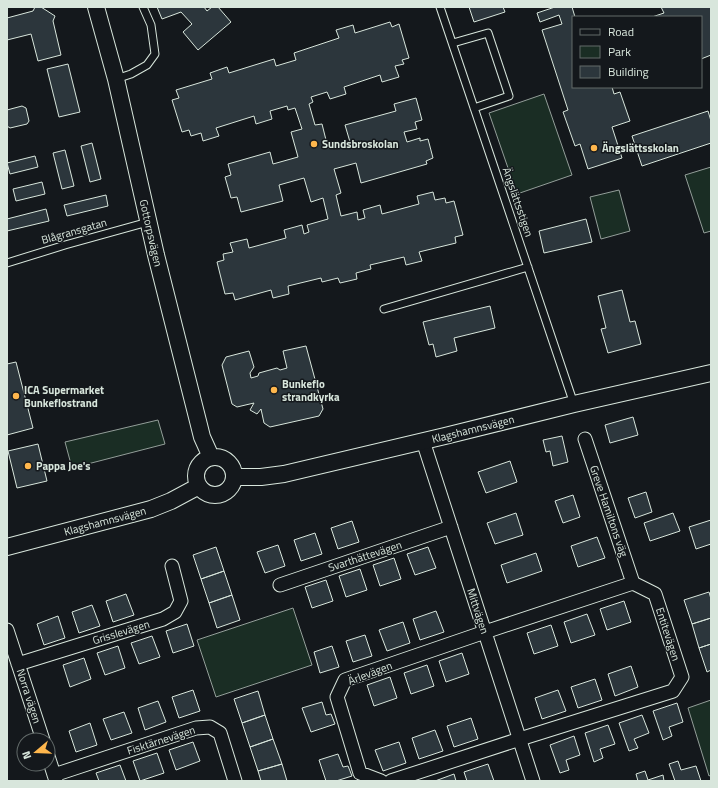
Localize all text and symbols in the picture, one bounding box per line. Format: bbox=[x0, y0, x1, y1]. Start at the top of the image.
legend bbox=[572, 16, 702, 88]
text: Road bbox=[608, 22, 634, 41]
text: Park bbox=[608, 42, 631, 61]
text: Building bbox=[608, 62, 649, 81]
place label: Sundsbroskolan bbox=[322, 136, 399, 152]
marker: Sundsbroskolan bbox=[309, 139, 319, 149]
place label: Ängslättsskolan bbox=[602, 140, 679, 156]
marker: Ängslättsskolan bbox=[589, 143, 599, 153]
street label: Ängslättsstigen bbox=[499, 165, 537, 239]
street label: Gottorpsvägen bbox=[135, 198, 167, 268]
street label: Blågransgatan bbox=[39, 214, 109, 248]
place label: Bunkeflo strandkyrka bbox=[282, 376, 340, 405]
place label: ICA Supermarket Bunkeflostrand bbox=[24, 382, 104, 411]
marker: Bunkeflo strandkyrka bbox=[269, 385, 279, 395]
marker: ICA Supermarket Bunkeflostrand bbox=[11, 391, 21, 401]
street label: Klagshamnsvägen bbox=[430, 411, 516, 447]
place label: Pappa Joe's bbox=[36, 458, 91, 474]
marker: Pappa Joe's bbox=[23, 461, 33, 471]
street label: Greve Hamiltons väg bbox=[586, 463, 632, 559]
street label: Klagshamnsvägen bbox=[62, 502, 148, 540]
street label: Svarthättevägen bbox=[326, 537, 404, 575]
street label: Mittvägen bbox=[463, 586, 493, 636]
street label: Entitevägen bbox=[652, 605, 684, 663]
street label: Grisslevägen bbox=[90, 616, 152, 648]
street label: Ärlevägen bbox=[346, 657, 395, 689]
street label: Norra vägen bbox=[13, 667, 45, 725]
street label: Fisktärnevägen bbox=[125, 721, 197, 759]
north arrow bbox=[16, 732, 56, 772]
text: N bbox=[18, 749, 35, 761]

